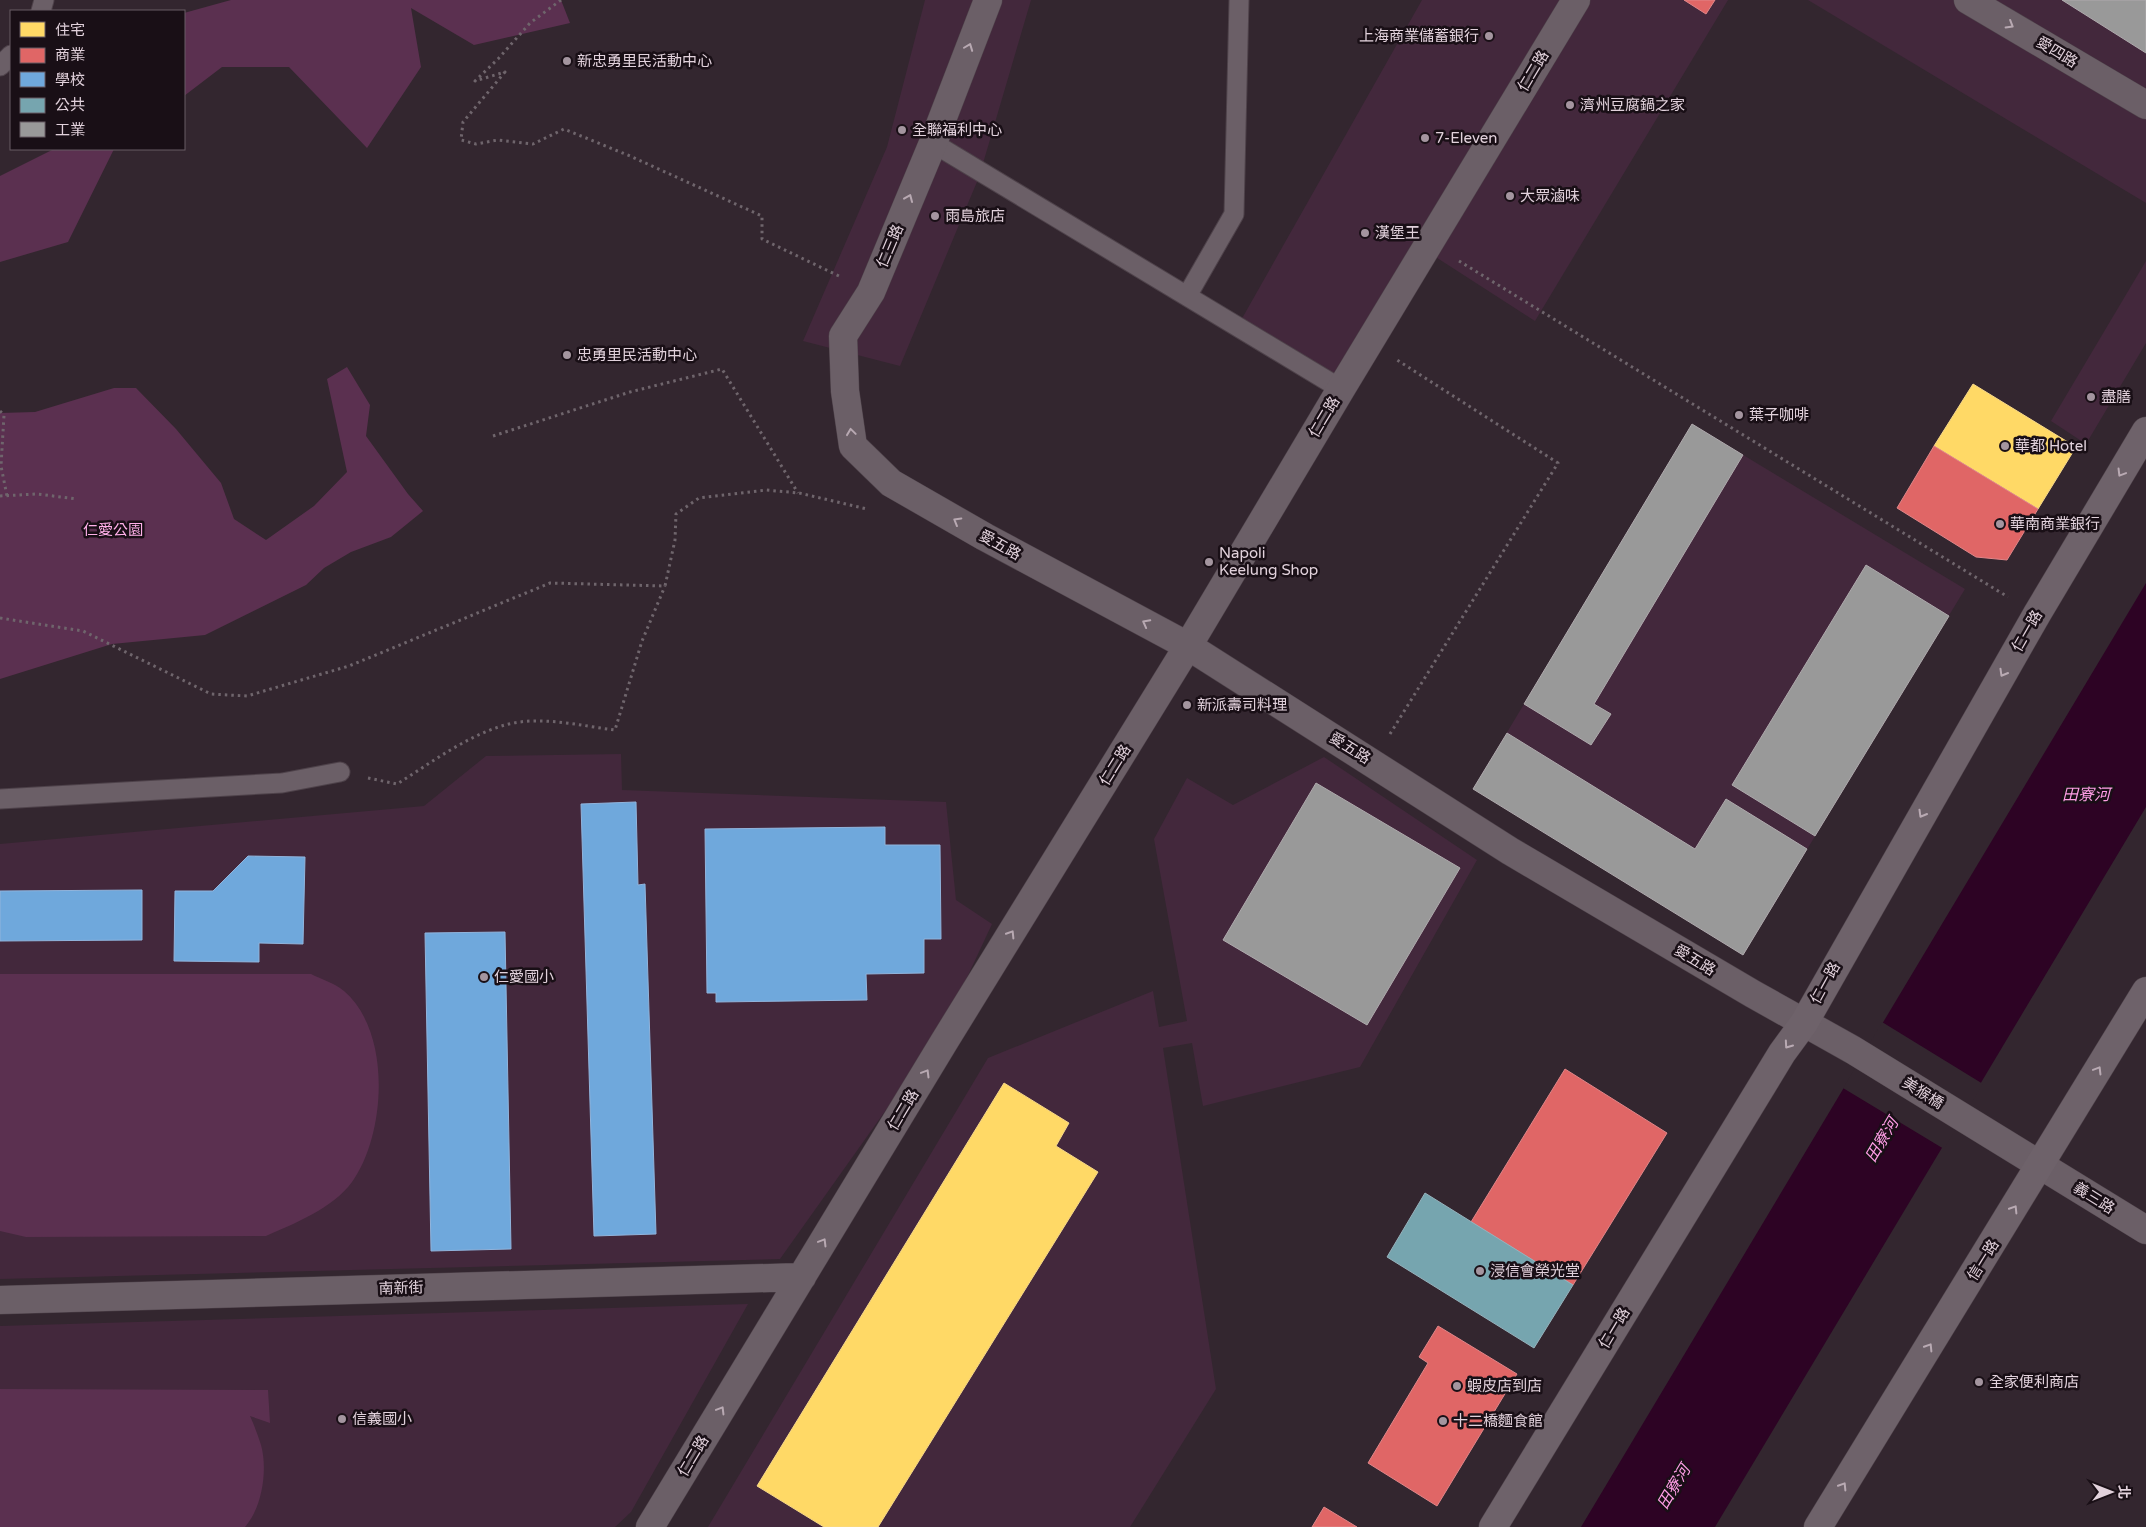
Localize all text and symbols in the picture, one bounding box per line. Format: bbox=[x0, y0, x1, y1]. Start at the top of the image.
legend bbox=[10, 10, 185, 150]
one-way arrow bbox=[2005, 18, 2014, 28]
text: 住宅 bbox=[55, 21, 85, 39]
place label: 上海商業儲蓄銀行 bbox=[1359, 27, 1479, 45]
marker: 上海商業儲蓄銀行 bbox=[1483, 30, 1495, 42]
street label: 愛四路 bbox=[2033, 33, 2081, 71]
one-way arrow bbox=[964, 44, 974, 52]
text: 商業 bbox=[55, 46, 85, 64]
street label: 仁二路 bbox=[1514, 47, 1552, 95]
place label: 新忠勇里民活動中心 bbox=[577, 52, 712, 70]
marker: 新忠勇里民活動中心 bbox=[561, 55, 573, 67]
text: 學校 bbox=[55, 71, 85, 89]
text: 公共 bbox=[55, 96, 85, 114]
place label: 濟州豆腐鍋之家 bbox=[1580, 96, 1685, 114]
marker: 濟州豆腐鍋之家 bbox=[1564, 99, 1576, 111]
text: 工業 bbox=[55, 121, 85, 139]
place label: 全聯福利中心 bbox=[912, 121, 1002, 139]
marker: 全聯福利中心 bbox=[896, 124, 908, 136]
place label: 7-Eleven bbox=[1435, 129, 1497, 147]
marker: 7-Eleven bbox=[1419, 132, 1431, 144]
place label: 大眾滷味 bbox=[1520, 187, 1580, 205]
marker: 大眾滷味 bbox=[1504, 190, 1516, 202]
one-way arrow bbox=[903, 194, 914, 203]
place label: 雨島旅店 bbox=[945, 207, 1005, 225]
marker: 雨島旅店 bbox=[929, 210, 941, 222]
street label: 仁三路 bbox=[873, 222, 907, 270]
place label: 漢堡王 bbox=[1375, 224, 1420, 242]
marker: 漢堡王 bbox=[1359, 227, 1371, 239]
place label: 忠勇里民活動中心 bbox=[577, 346, 697, 364]
marker: 忠勇里民活動中心 bbox=[561, 349, 573, 361]
place label: 盡膳 bbox=[2101, 388, 2131, 406]
marker: 盡膳 bbox=[2085, 391, 2097, 403]
street label: 仁二路 bbox=[1305, 393, 1343, 441]
place label: 葉子咖啡 bbox=[1749, 406, 1809, 424]
marker: 葉子咖啡 bbox=[1733, 409, 1745, 421]
one-way arrow bbox=[846, 428, 857, 436]
place label: 華都 Hotel bbox=[2015, 437, 2087, 455]
marker: 華都 Hotel bbox=[1999, 440, 2011, 452]
one-way arrow bbox=[2117, 467, 2127, 476]
place label: 華南商業銀行 bbox=[2010, 515, 2100, 533]
one-way arrow bbox=[953, 517, 962, 527]
marker: 華南商業銀行 bbox=[1994, 518, 2006, 530]
park label: 仁愛公園 bbox=[83, 521, 143, 539]
street label: 愛五路 bbox=[976, 526, 1024, 564]
place label: Napoli Keelung Shop bbox=[1219, 544, 1318, 579]
marker: Napoli Keelung Shop bbox=[1203, 556, 1215, 568]
street label: 仁一路 bbox=[2008, 607, 2046, 655]
one-way arrow bbox=[1142, 620, 1151, 630]
one-way arrow bbox=[1999, 667, 2009, 676]
place label: 新派壽司料理 bbox=[1197, 696, 1287, 714]
marker: 新派壽司料理 bbox=[1181, 699, 1193, 711]
street label: 愛五路 bbox=[1326, 728, 1374, 768]
street label: 仁二路 bbox=[1095, 741, 1135, 789]
water label: 田寮河 bbox=[2062, 785, 2113, 805]
one-way arrow bbox=[1918, 808, 1928, 817]
one-way arrow bbox=[1004, 931, 1014, 940]
street label: 愛五路 bbox=[1671, 941, 1719, 979]
street label: 仁一路 bbox=[1806, 959, 1844, 1007]
place label: 仁愛國小 bbox=[494, 968, 554, 986]
marker: 仁愛國小 bbox=[478, 971, 490, 983]
one-way arrow bbox=[1785, 1039, 1794, 1049]
one-way arrow bbox=[2092, 1067, 2102, 1076]
one-way arrow bbox=[919, 1069, 929, 1078]
street label: 美猴橋 bbox=[1899, 1073, 1947, 1113]
street label: 仁二路 bbox=[884, 1086, 922, 1134]
water label: 田寮河 bbox=[1861, 1112, 1904, 1166]
street label: 義三路 bbox=[2070, 1178, 2118, 1218]
one-way arrow bbox=[2008, 1205, 2017, 1215]
street label: 信一路 bbox=[1963, 1236, 2003, 1284]
one-way arrow bbox=[817, 1238, 827, 1247]
place label: 浸信會榮光堂 bbox=[1490, 1262, 1580, 1280]
marker: 浸信會榮光堂 bbox=[1474, 1265, 1486, 1277]
street label: 南新街 bbox=[378, 1278, 424, 1298]
street label: 仁一路 bbox=[1595, 1304, 1633, 1352]
one-way arrow bbox=[1922, 1344, 1932, 1353]
place label: 全家便利商店 bbox=[1989, 1373, 2079, 1391]
marker: 全家便利商店 bbox=[1973, 1376, 1985, 1388]
place label: 蝦皮店到店 bbox=[1467, 1377, 1542, 1395]
marker: 蝦皮店到店 bbox=[1451, 1380, 1463, 1392]
one-way arrow bbox=[714, 1407, 724, 1416]
place label: 信義國小 bbox=[352, 1410, 412, 1428]
place label: 十二橋麵食館 bbox=[1453, 1412, 1543, 1430]
marker: 信義國小 bbox=[336, 1413, 348, 1425]
marker: 十二橋麵食館 bbox=[1437, 1415, 1449, 1427]
street label: 仁二路 bbox=[674, 1432, 712, 1480]
water label: 田寮河 bbox=[1653, 1459, 1696, 1513]
north arrow bbox=[2086, 1467, 2136, 1517]
one-way arrow bbox=[1837, 1482, 1847, 1491]
text: 北 bbox=[2115, 1485, 2132, 1499]

